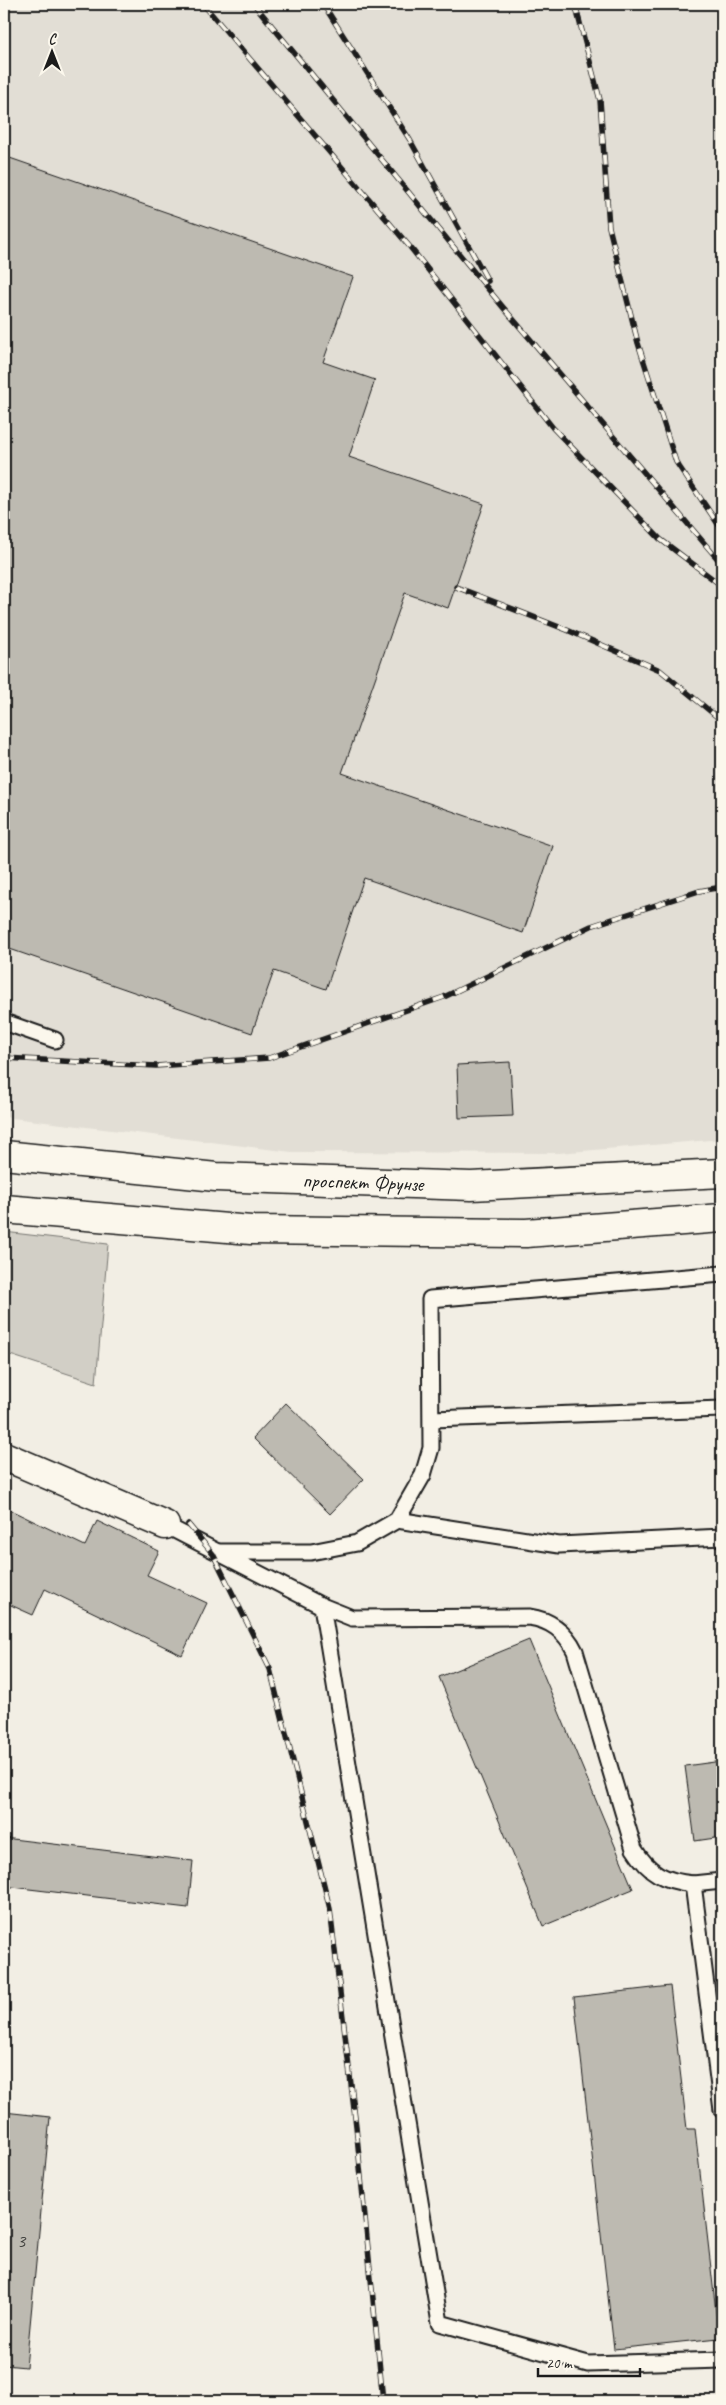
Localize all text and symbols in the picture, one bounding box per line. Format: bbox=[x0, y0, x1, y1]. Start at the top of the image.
north arrow bbox=[28, 28, 78, 78]
text: С bbox=[49, 31, 58, 48]
street label: проспект Фрунзе bbox=[302, 1167, 426, 1197]
house number: 3 bbox=[17, 2229, 27, 2253]
scale bar bbox=[538, 2345, 641, 2377]
text: 20 m bbox=[546, 2354, 573, 2373]

